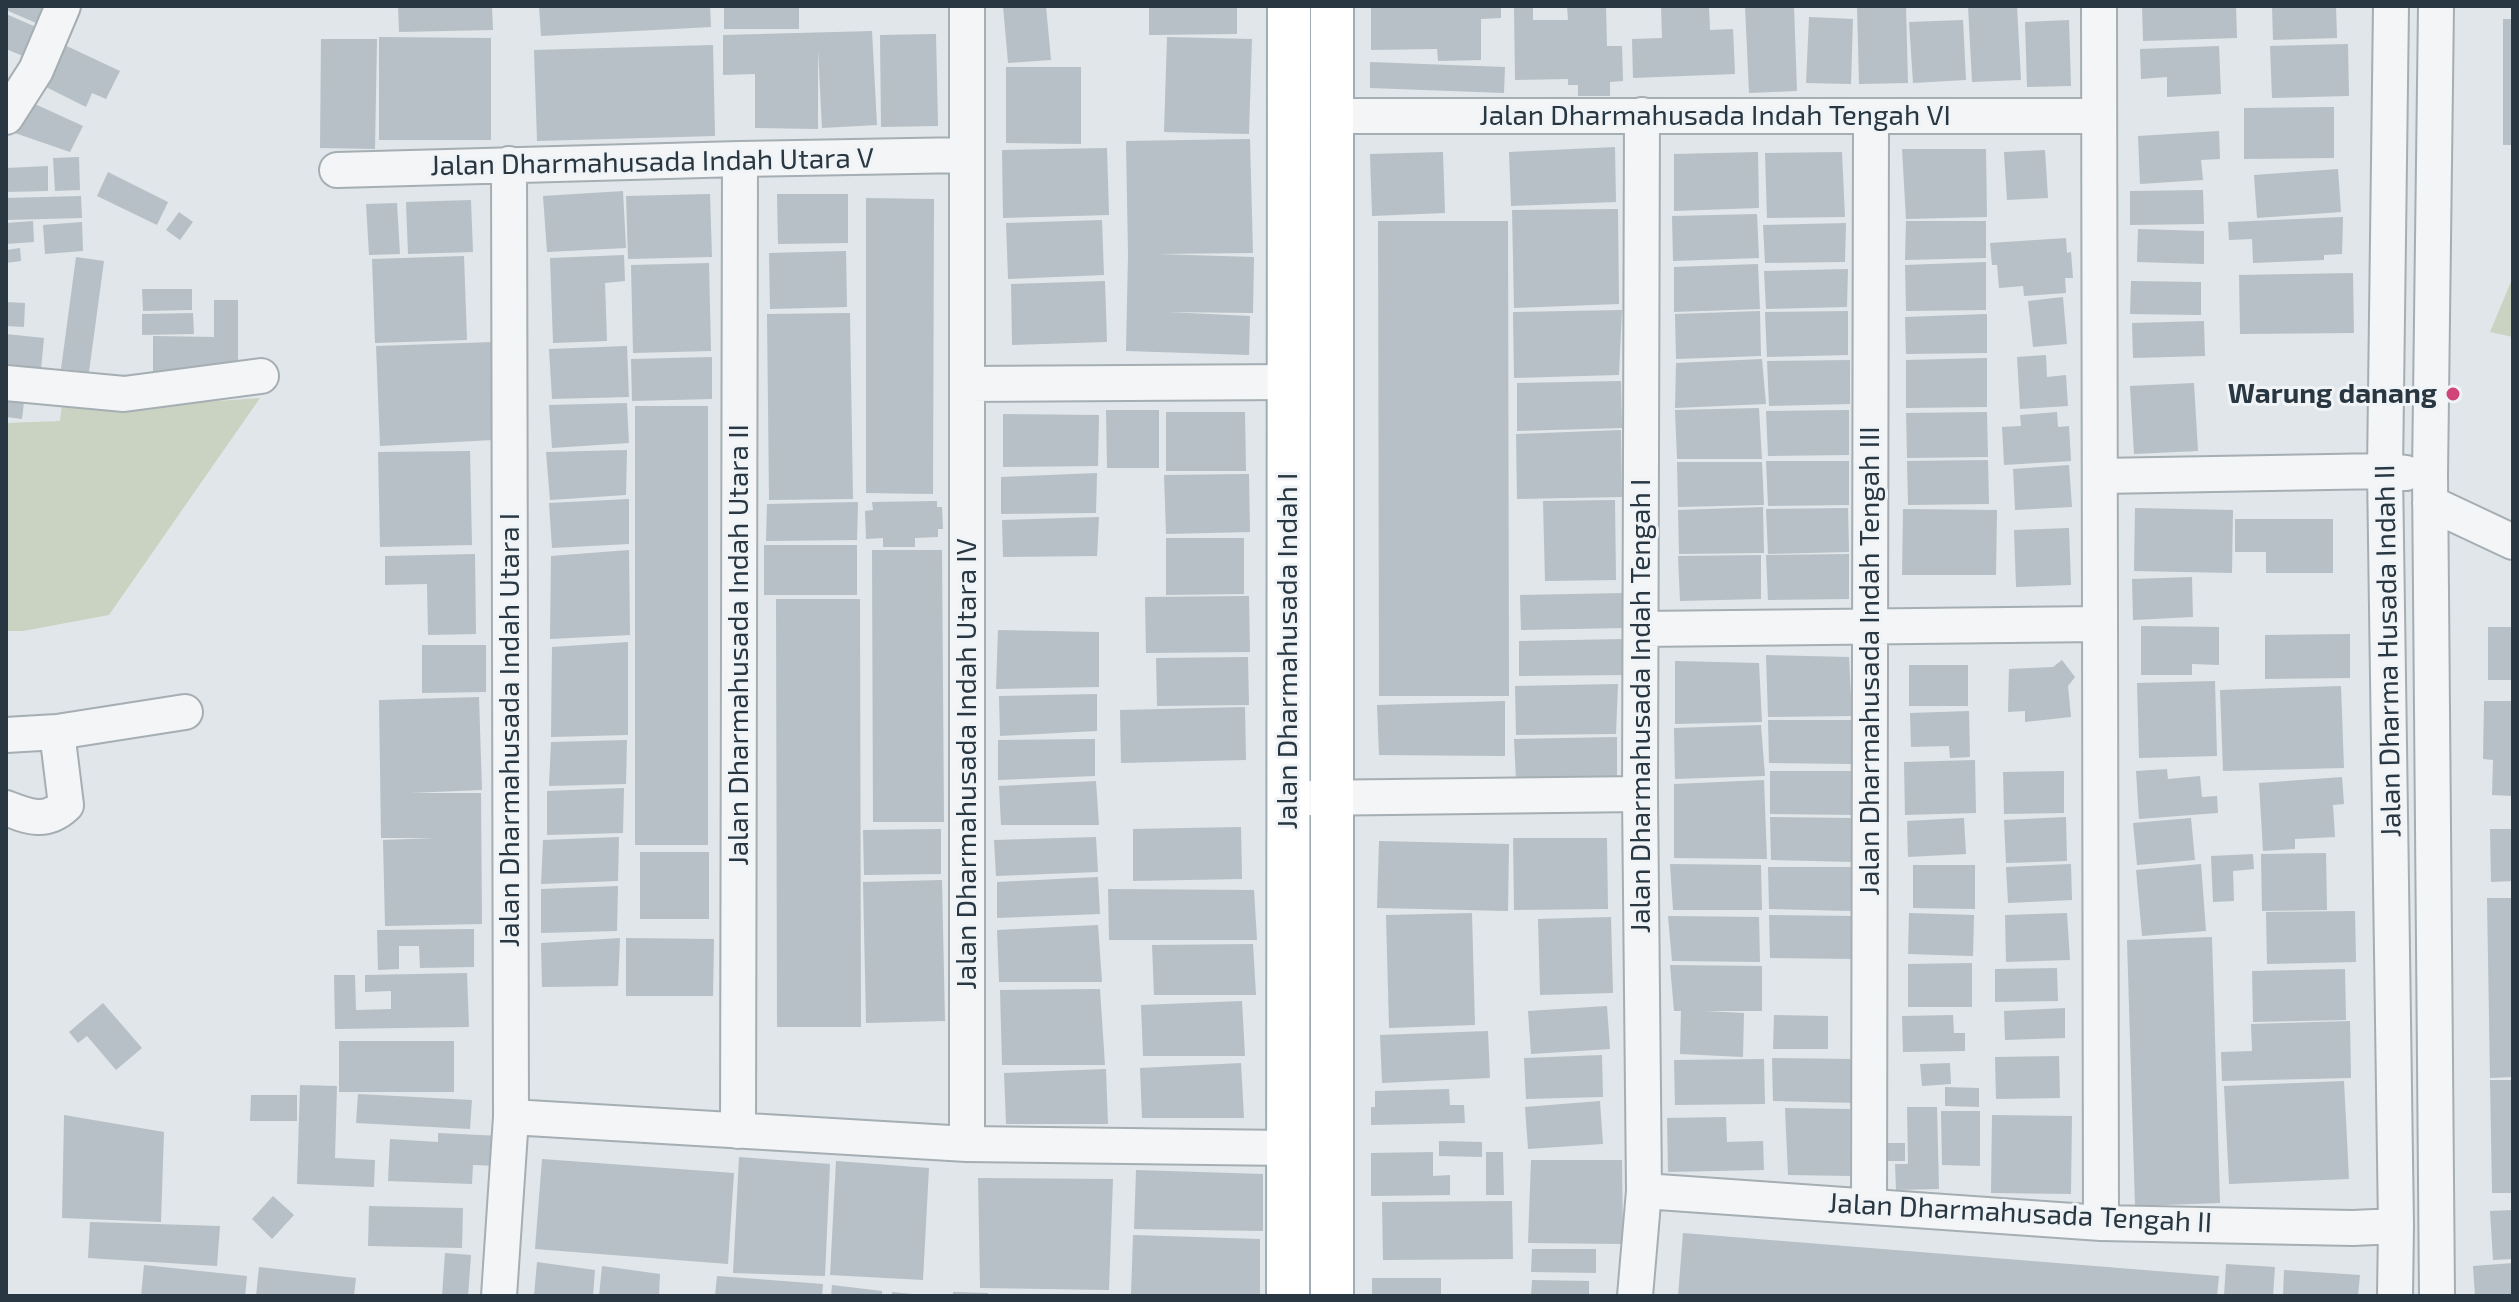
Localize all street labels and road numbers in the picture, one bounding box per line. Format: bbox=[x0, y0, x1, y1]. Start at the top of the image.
street label: Jalan Dharmahusada Indah Tengah VI bbox=[1479, 99, 1951, 133]
street label: Jalan Dharmahusada Indah Utara V bbox=[430, 141, 874, 183]
street label: Jalan Dharmahusada Indah Utara II bbox=[722, 424, 756, 866]
street label: Jalan Dharmahusada Indah Tengah III bbox=[1853, 426, 1887, 896]
street label: Jalan Dharma Husada Indah II bbox=[2368, 464, 2408, 838]
street label: Jalan Dharmahusada Indah I bbox=[1271, 473, 1305, 829]
street label: Jalan Dharmahusada Indah Tengah I bbox=[1624, 479, 1658, 933]
street label: Jalan Dharmahusada Indah Utara I bbox=[493, 513, 527, 947]
street label: Jalan Dharmahusada Indah Utara IV bbox=[950, 538, 984, 990]
street label: Jalan Dharmahusada Tengah II bbox=[1827, 1186, 2213, 1240]

